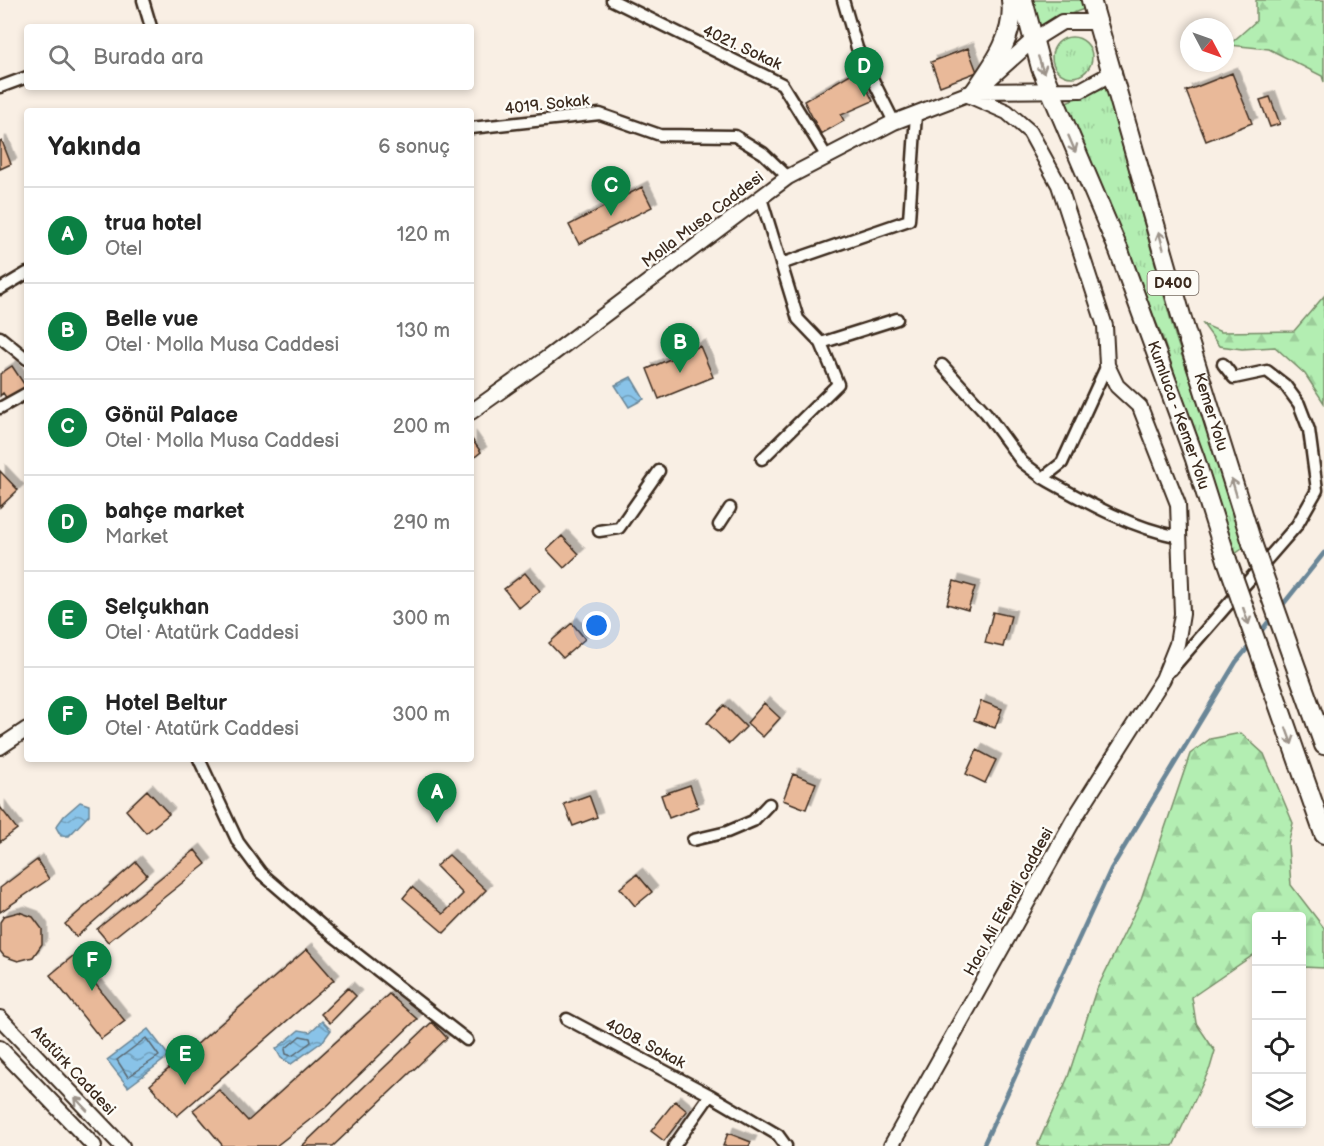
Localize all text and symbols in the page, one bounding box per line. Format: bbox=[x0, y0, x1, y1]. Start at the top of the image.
north arrow bbox=[1180, 18, 1234, 72]
street label: 4021. Sokak bbox=[700, 21, 785, 75]
search box bbox=[24, 24, 474, 90]
icon: search bbox=[45, 41, 78, 74]
text: Burada ara bbox=[93, 44, 204, 71]
pin: D bbox=[844, 48, 884, 97]
one-way arrow bbox=[1036, 56, 1047, 75]
street label: 4019. Sokak bbox=[504, 91, 590, 119]
text: Yakında bbox=[48, 132, 141, 163]
one-way arrow bbox=[1067, 134, 1078, 152]
text: 6 sonuç bbox=[378, 135, 450, 159]
pin: C bbox=[592, 166, 630, 216]
street label: Molla Musa Caddesi bbox=[638, 168, 768, 272]
text: trua hotel bbox=[105, 210, 202, 237]
text: A bbox=[61, 223, 74, 247]
text: 120 m bbox=[397, 223, 450, 247]
one-way arrow bbox=[1155, 231, 1166, 250]
text: Otel bbox=[105, 237, 142, 261]
road number: D400 bbox=[1148, 271, 1198, 295]
text: Belle vue bbox=[105, 306, 198, 333]
text: B bbox=[60, 319, 75, 343]
text: 130 m bbox=[396, 319, 450, 343]
pin: B bbox=[660, 324, 700, 373]
text: Otel · Molla Musa Caddesi bbox=[105, 333, 339, 357]
street label: Kumluca - Kemer Yolu bbox=[1143, 338, 1214, 492]
street label: Kemer Yolu bbox=[1190, 370, 1232, 453]
text: Gönül Palace bbox=[105, 402, 238, 429]
text: C bbox=[60, 415, 75, 439]
text: 200 m bbox=[393, 415, 450, 439]
text: Otel · Molla Musa Caddesi bbox=[105, 429, 339, 453]
one-way arrow bbox=[1228, 478, 1239, 497]
text: bahçe market bbox=[105, 498, 244, 525]
text: D bbox=[61, 511, 74, 535]
text: 290 m bbox=[393, 511, 450, 535]
text: Market bbox=[105, 525, 168, 549]
text: Selçukhan bbox=[105, 594, 209, 621]
one-way arrow bbox=[1242, 606, 1253, 625]
text: E bbox=[61, 607, 74, 631]
text: 300 m bbox=[392, 607, 450, 631]
your location bbox=[582, 611, 611, 640]
text: Otel · Atatürk Caddesi bbox=[105, 621, 299, 645]
text: Hotel Beltur bbox=[105, 690, 227, 717]
text: F bbox=[61, 703, 74, 727]
text: 300 m bbox=[392, 703, 450, 727]
text: Otel · Atatürk Caddesi bbox=[105, 717, 299, 741]
one-way arrow bbox=[1285, 727, 1296, 745]
pin: A bbox=[418, 774, 456, 823]
street label: Hacı Ali Efendi caddesi bbox=[960, 824, 1058, 979]
map controls bbox=[1252, 912, 1306, 1128]
button: + bbox=[1252, 912, 1306, 966]
pin: F bbox=[72, 942, 112, 991]
button: − bbox=[1252, 966, 1306, 1020]
street label: 4008. Sokak bbox=[602, 1015, 689, 1073]
button: locate bbox=[1252, 1020, 1306, 1074]
street label: Atatürk Caddesi bbox=[27, 1022, 119, 1120]
pin: E bbox=[166, 1036, 204, 1085]
button: layers bbox=[1252, 1074, 1306, 1128]
one-way arrow bbox=[74, 1096, 89, 1111]

